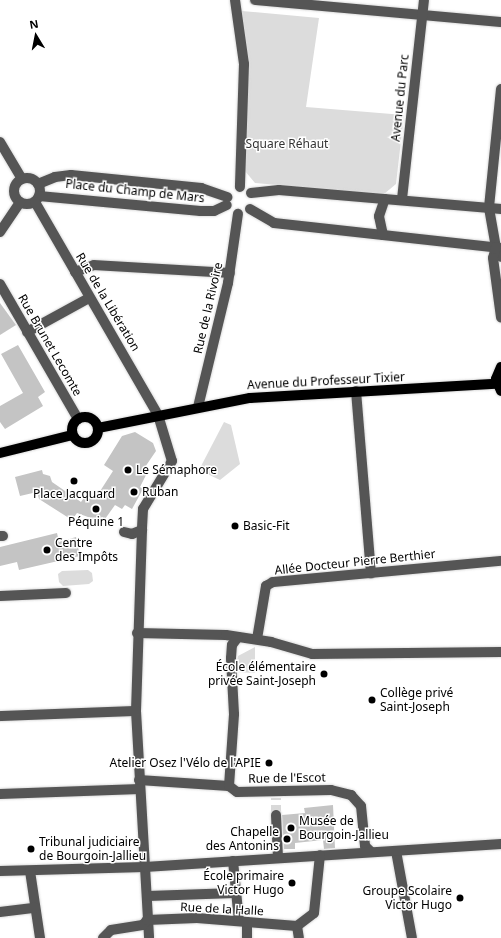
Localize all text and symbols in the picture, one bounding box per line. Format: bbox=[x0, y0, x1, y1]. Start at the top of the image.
north arrow bbox=[16, 16, 56, 56]
text: N bbox=[28, 16, 40, 32]
street label: Avenue du Parc bbox=[388, 54, 412, 142]
park label: Square Réhaut bbox=[246, 137, 328, 151]
street label: Place du Champ de Mars bbox=[65, 177, 205, 205]
street label: Rue de la Libération bbox=[73, 250, 143, 354]
street label: Rue de la Rivoire bbox=[190, 261, 226, 355]
street label: Rue Brunet Lecomte bbox=[15, 292, 85, 398]
street label: Avenue du Professeur Tixier bbox=[247, 370, 405, 392]
place label: Le Sémaphore bbox=[136, 463, 217, 477]
marker: Le Sémaphore bbox=[123, 465, 133, 475]
marker: Place Jacquard bbox=[69, 476, 79, 486]
place label: Ruban bbox=[142, 485, 178, 499]
place label: Place Jacquard bbox=[33, 487, 115, 501]
marker: Ruban bbox=[129, 487, 139, 497]
marker: Péquine 1 bbox=[91, 504, 101, 514]
place label: Péquine 1 bbox=[68, 515, 124, 529]
place label: Basic-Fit bbox=[243, 519, 290, 533]
marker: Basic-Fit bbox=[230, 521, 240, 531]
place label: Centre des Impôts bbox=[55, 536, 118, 564]
marker: Centre des Impôts bbox=[42, 545, 52, 555]
street label: Allée Docteur Pierre Berthier bbox=[274, 546, 436, 578]
place label: École élémentaire privée Saint-Joseph bbox=[208, 660, 316, 688]
marker: École élémentaire privée Saint-Joseph bbox=[319, 669, 329, 679]
place label: Collège privé Saint-Joseph bbox=[380, 686, 453, 714]
marker: Collège privé Saint-Joseph bbox=[367, 695, 377, 705]
place label: Atelier Osez l'Vélo de l'APIE bbox=[110, 756, 261, 770]
marker: Atelier Osez l'Vélo de l'APIE bbox=[264, 758, 274, 768]
street label: Rue de l'Escot bbox=[248, 770, 326, 786]
place label: Musée de Bourgoin-Jallieu bbox=[299, 814, 389, 842]
marker: Musée de Bourgoin-Jallieu bbox=[286, 823, 296, 833]
place label: Chapelle des Antonins bbox=[206, 825, 279, 853]
marker: Chapelle des Antonins bbox=[282, 834, 292, 844]
place label: Tribunal judiciaire de Bourgoin-Jallieu bbox=[39, 835, 146, 863]
marker: Tribunal judiciaire de Bourgoin-Jallieu bbox=[26, 844, 36, 854]
place label: École primaire Victor Hugo bbox=[203, 869, 284, 897]
marker: École primaire Victor Hugo bbox=[287, 878, 297, 888]
place label: Groupe Scolaire Victor Hugo bbox=[363, 884, 452, 912]
marker: Groupe Scolaire Victor Hugo bbox=[455, 893, 465, 903]
street label: Rue de la Halle bbox=[180, 900, 264, 918]

